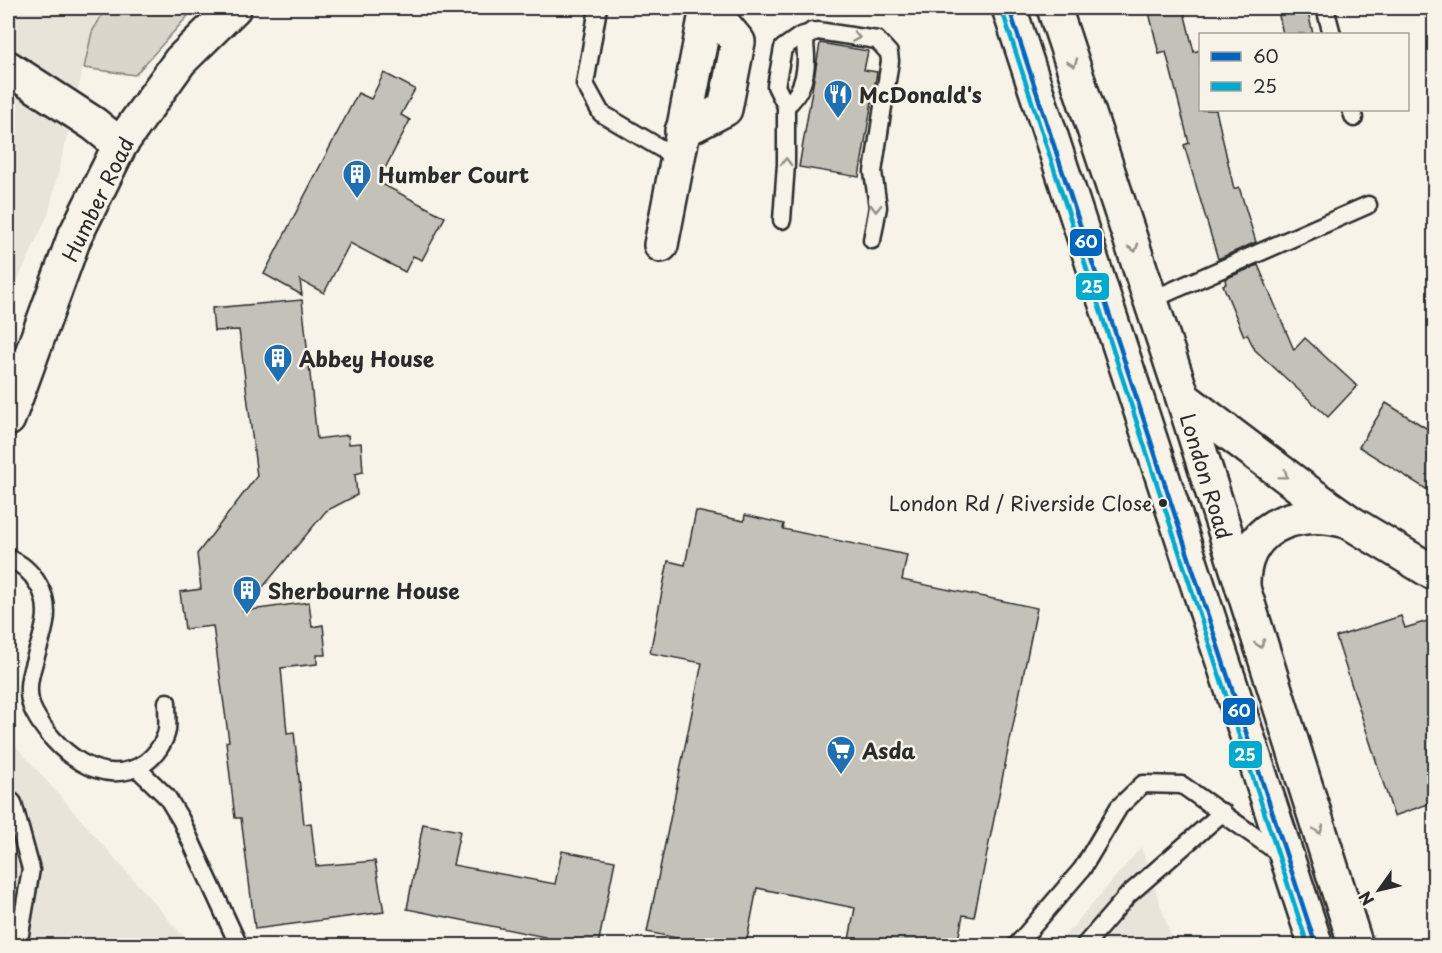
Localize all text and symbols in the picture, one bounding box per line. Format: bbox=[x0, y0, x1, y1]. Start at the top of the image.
one-way arrow bbox=[851, 30, 861, 43]
legend bbox=[1199, 33, 1409, 111]
text: 60 bbox=[1253, 42, 1279, 69]
one-way arrow bbox=[1065, 57, 1078, 68]
text: 25 bbox=[1253, 72, 1277, 99]
restaurant icon: McDonald's bbox=[822, 78, 854, 120]
place label: McDonald's bbox=[859, 78, 982, 110]
street label: Humber Road bbox=[53, 131, 141, 267]
one-way arrow bbox=[780, 157, 792, 166]
building icon: Humber Court bbox=[341, 158, 373, 200]
place label: Humber Court bbox=[378, 158, 529, 190]
one-way arrow bbox=[870, 203, 883, 212]
line badge: 60 bbox=[1069, 228, 1103, 257]
text: 60 bbox=[1074, 229, 1098, 253]
one-way arrow bbox=[1127, 242, 1139, 253]
line badge: 25 bbox=[1075, 272, 1110, 301]
text: 25 bbox=[1081, 274, 1103, 298]
building icon: Abbey House bbox=[262, 342, 294, 384]
place label: Abbey House bbox=[299, 342, 434, 374]
street label: London Road bbox=[1173, 409, 1241, 543]
one-way arrow bbox=[1277, 468, 1288, 479]
place label: London Rd / Riverside Close bbox=[889, 488, 1152, 518]
marker: London Rd / Riverside Close bbox=[1157, 497, 1169, 509]
building icon: Sherbourne House bbox=[231, 574, 263, 616]
place label: Sherbourne House bbox=[268, 574, 460, 606]
one-way arrow bbox=[1253, 638, 1266, 649]
line badge: 60 bbox=[1222, 697, 1256, 726]
text: 60 bbox=[1227, 698, 1251, 722]
supermarket icon: Asda bbox=[825, 734, 857, 776]
place label: Asda bbox=[861, 734, 916, 766]
line badge: 25 bbox=[1228, 740, 1263, 769]
text: 25 bbox=[1234, 742, 1256, 766]
one-way arrow bbox=[1312, 824, 1325, 835]
north arrow bbox=[1349, 860, 1409, 920]
text: N bbox=[1352, 887, 1379, 911]

